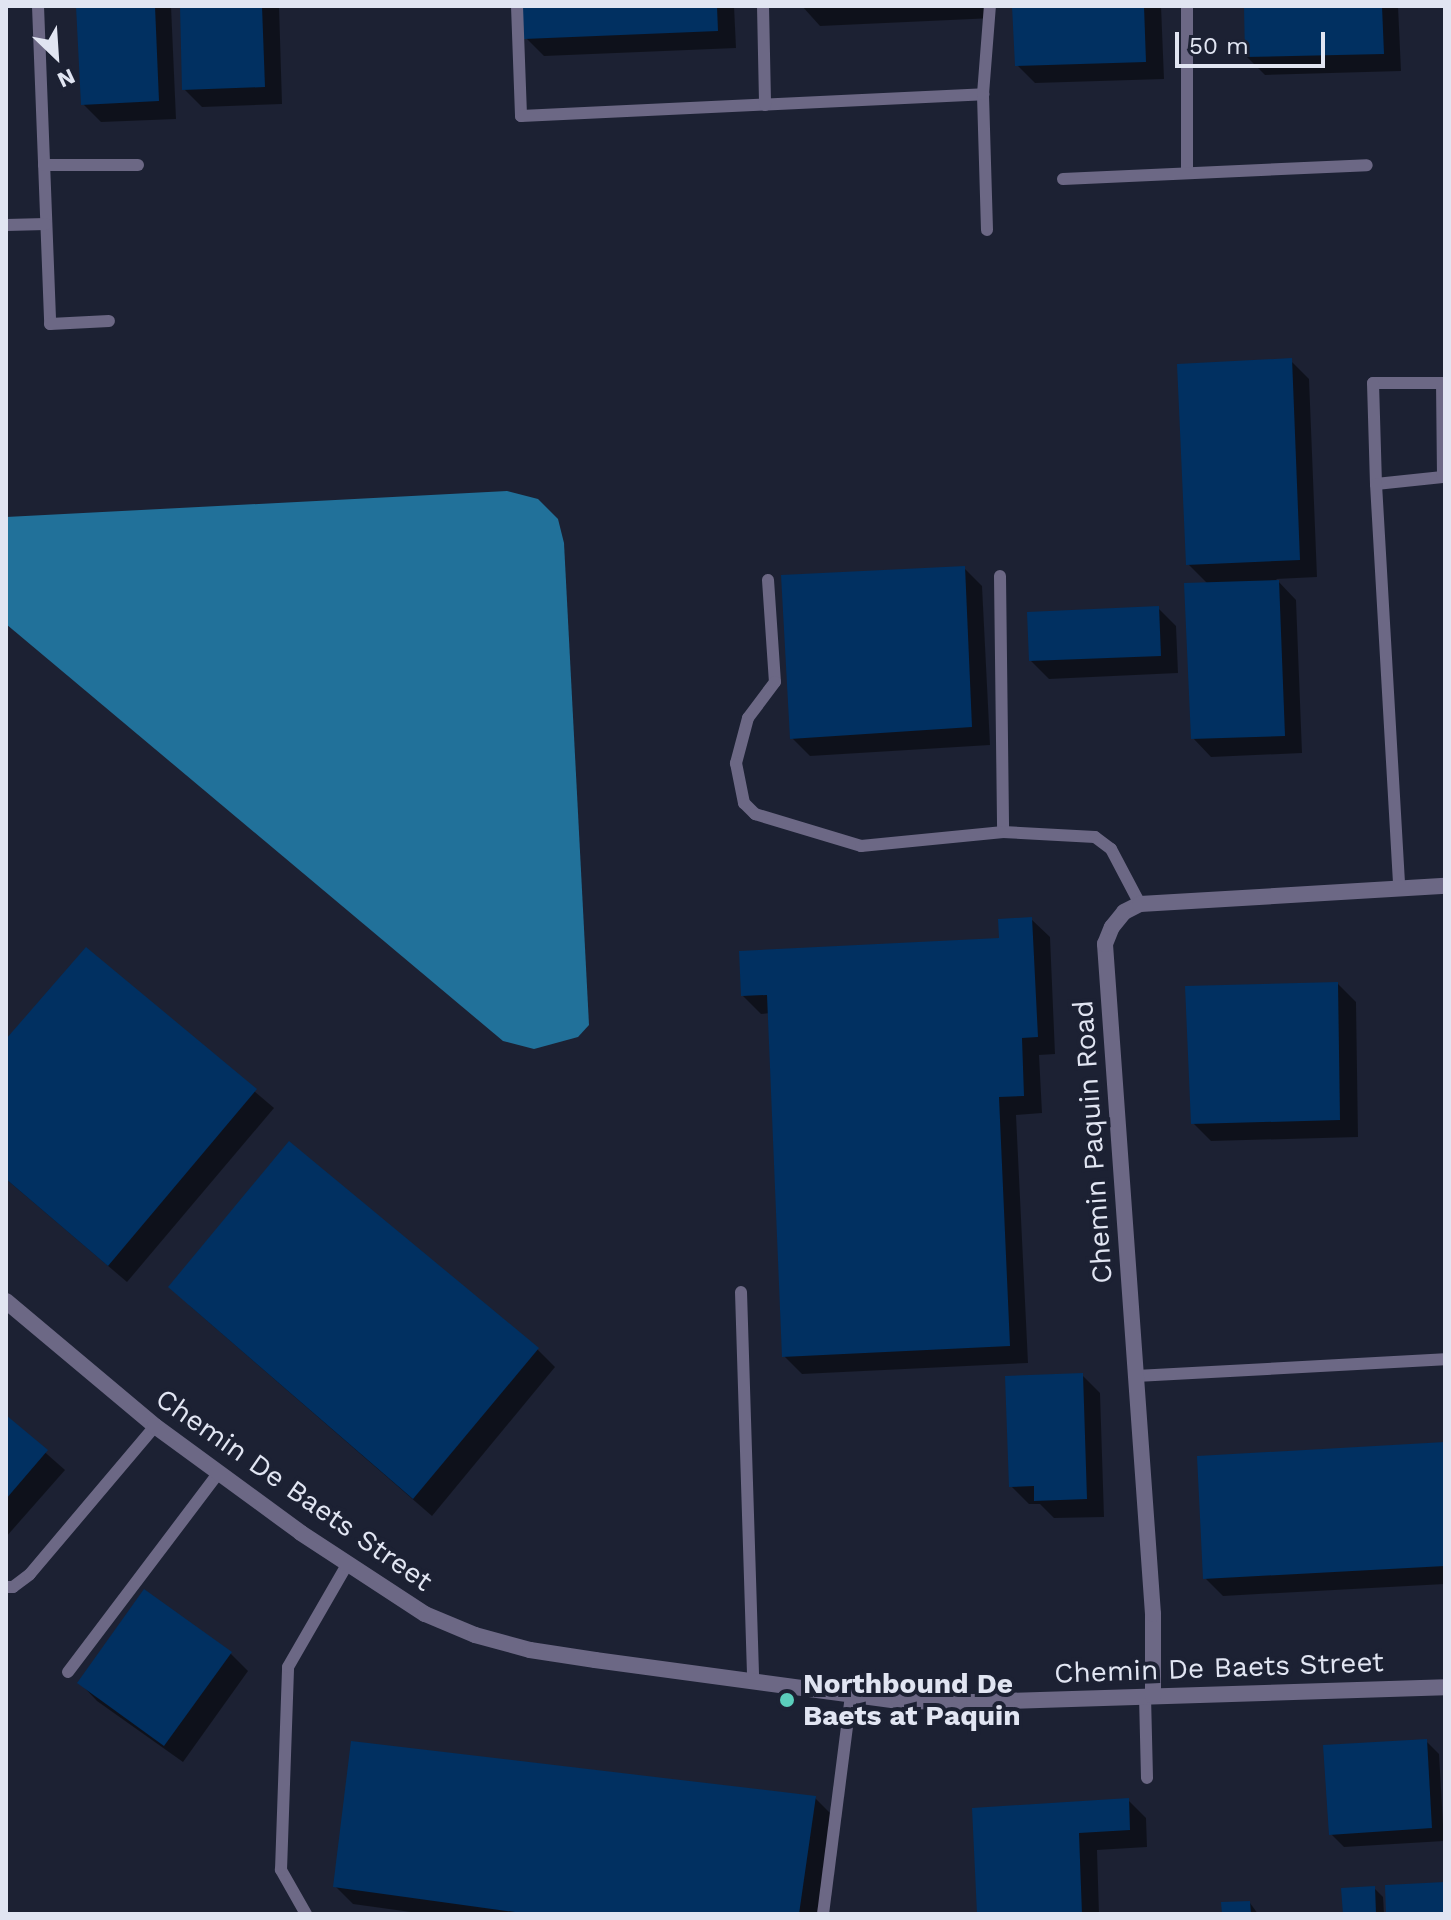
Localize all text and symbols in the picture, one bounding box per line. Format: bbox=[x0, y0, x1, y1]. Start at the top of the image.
north arrow bbox=[16, 16, 96, 96]
scale bar bbox=[1179, 16, 1329, 66]
text: 50 m bbox=[1189, 32, 1249, 60]
text: N bbox=[54, 63, 79, 93]
street label: Chemin Paquin Road bbox=[1066, 999, 1120, 1285]
street label: Chemin De Baets Street bbox=[149, 1382, 439, 1598]
street label: Chemin De Baets Street bbox=[1054, 1645, 1384, 1691]
place label: Northbound De Baets at Paquin bbox=[803, 1667, 1021, 1733]
marker: Northbound De Baets at Paquin bbox=[778, 1691, 796, 1709]

